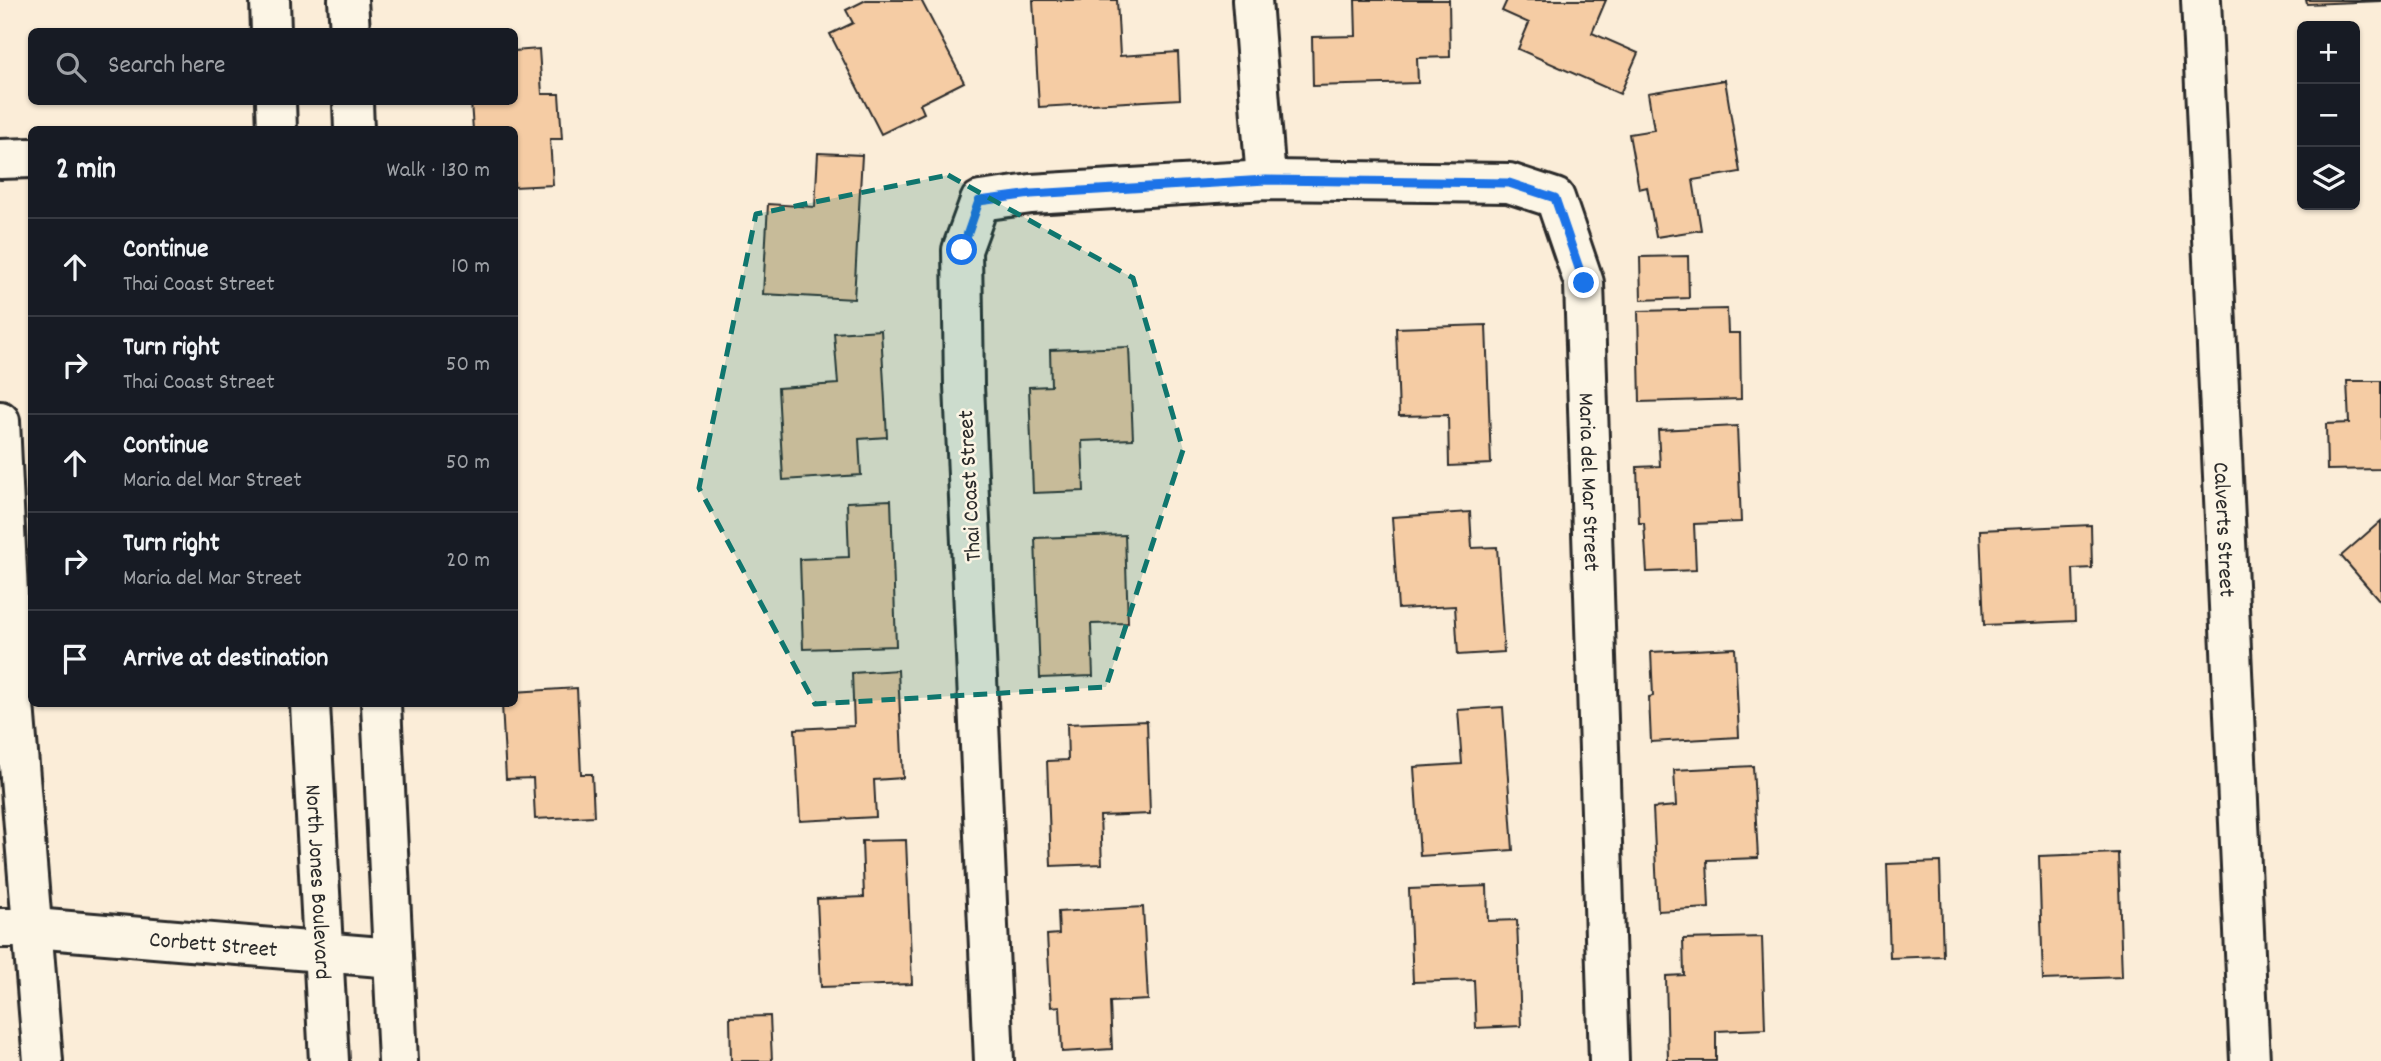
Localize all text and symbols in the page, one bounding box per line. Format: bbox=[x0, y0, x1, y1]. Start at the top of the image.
map controls bbox=[2297, 21, 2360, 210]
button: + bbox=[2297, 21, 2360, 84]
search box bbox=[28, 28, 518, 105]
icon: search bbox=[52, 48, 90, 86]
text: Search here bbox=[108, 48, 226, 85]
button: − bbox=[2297, 84, 2360, 147]
button: layers bbox=[2297, 147, 2360, 210]
text: 2 min bbox=[56, 150, 116, 193]
text: Walk · 130 m bbox=[386, 155, 490, 188]
text: Continue bbox=[123, 232, 208, 269]
route start bbox=[946, 234, 977, 265]
icon: ahead bbox=[56, 248, 94, 286]
text: 10 m bbox=[451, 251, 490, 284]
route end bbox=[1568, 267, 1599, 298]
text: Thai Coast Street bbox=[123, 269, 275, 302]
text: Turn right bbox=[123, 330, 220, 367]
icon: right bbox=[56, 346, 94, 384]
text: 50 m bbox=[446, 349, 490, 382]
text: Thai Coast Street bbox=[123, 367, 275, 400]
street label: Maria del Mar Street bbox=[1568, 392, 1606, 572]
street label: Thai Coast Street bbox=[951, 409, 992, 562]
text: Continue bbox=[123, 428, 208, 465]
icon: ahead bbox=[56, 444, 94, 482]
text: 50 m bbox=[446, 447, 490, 480]
street label: Calverts Street bbox=[2202, 461, 2242, 598]
text: Maria del Mar Street bbox=[123, 465, 302, 498]
text: Turn right bbox=[123, 526, 220, 563]
icon: right bbox=[56, 542, 94, 580]
text: 20 m bbox=[446, 545, 490, 578]
text: Maria del Mar Street bbox=[123, 563, 302, 596]
icon: arrive bbox=[56, 640, 94, 678]
text: Arrive at destination bbox=[123, 641, 328, 678]
street label: North Jones Boulevard bbox=[294, 784, 338, 980]
street label: Corbett Street bbox=[148, 925, 278, 968]

